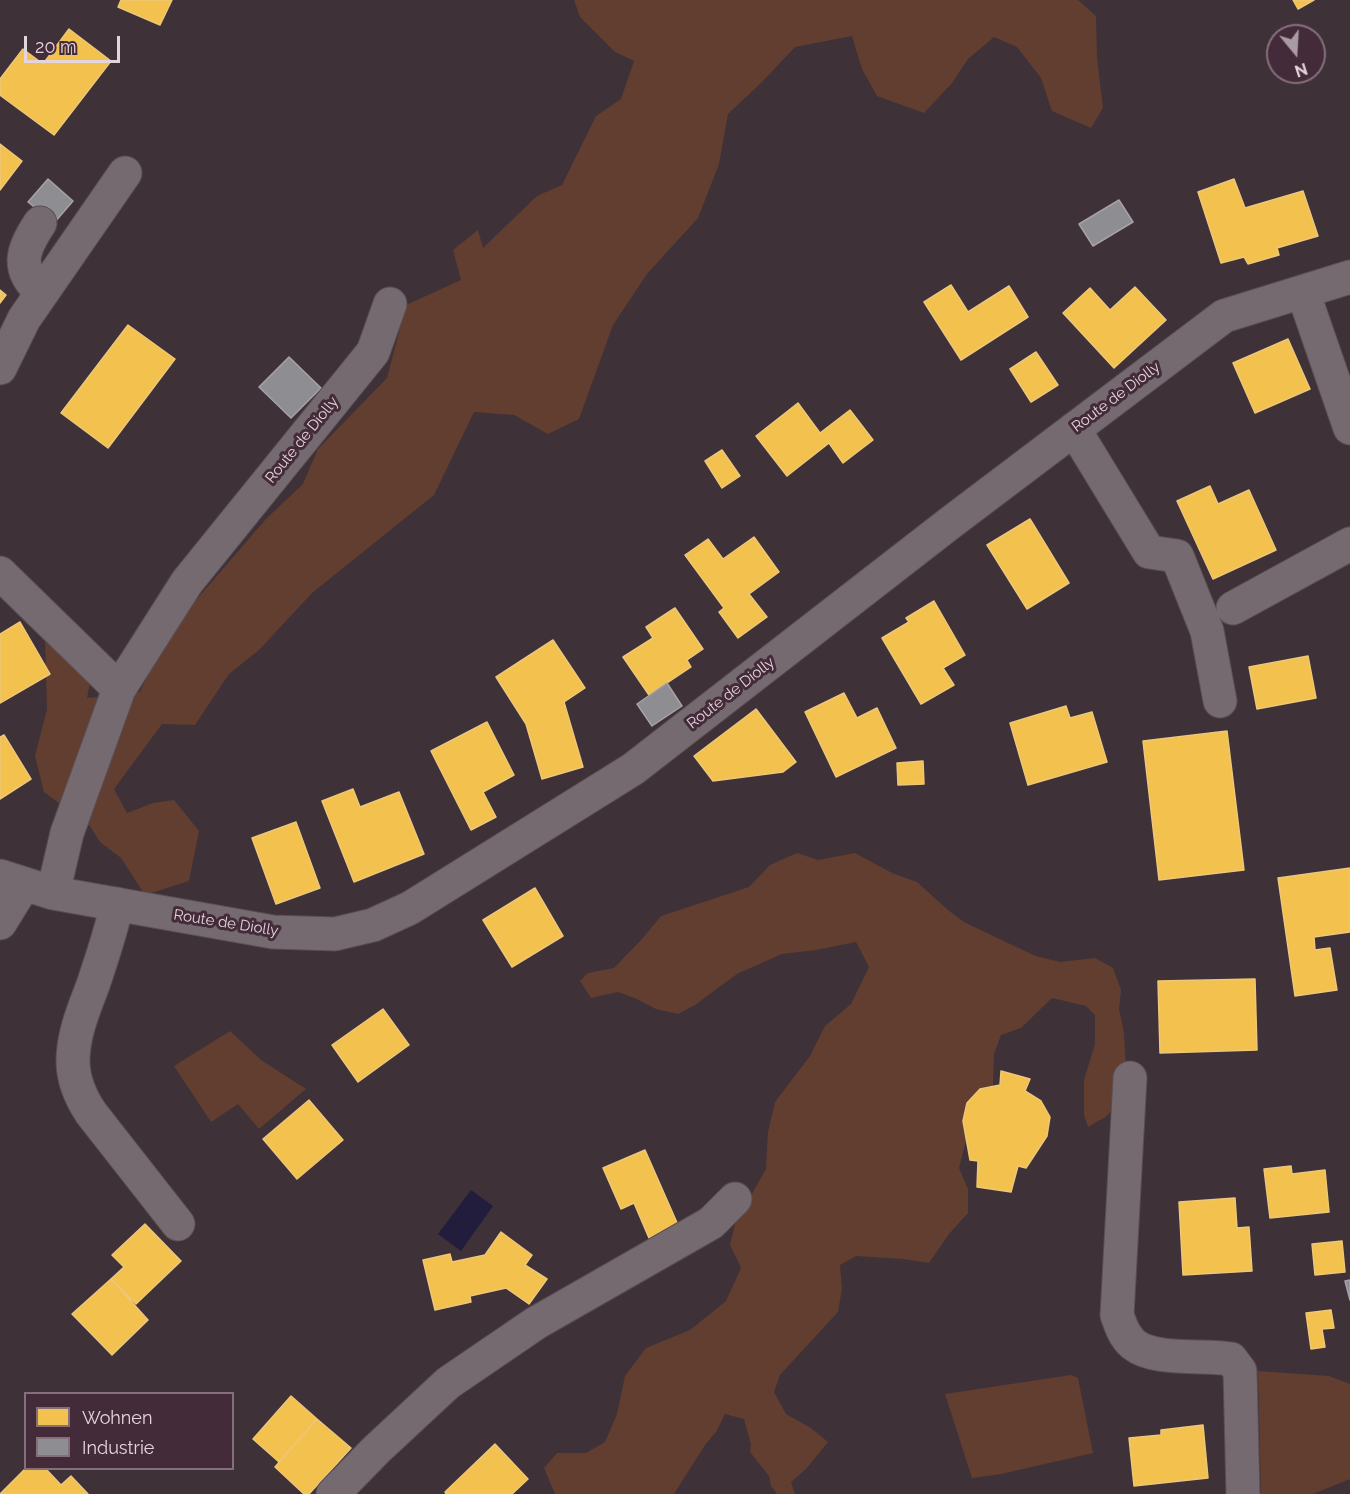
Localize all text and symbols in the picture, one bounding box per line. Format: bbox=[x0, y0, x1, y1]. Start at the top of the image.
scale bar bbox=[27, 24, 123, 62]
north arrow bbox=[1266, 24, 1326, 84]
text: 20 m bbox=[35, 36, 77, 57]
text: N bbox=[1292, 59, 1310, 81]
street label: Route de Diolly bbox=[1068, 358, 1164, 436]
street label: Route de Diolly bbox=[262, 393, 342, 487]
street label: Route de Diolly bbox=[684, 653, 778, 733]
street label: Route de Diolly bbox=[172, 906, 280, 940]
legend bbox=[24, 1392, 234, 1470]
text: Wohnen bbox=[82, 1407, 152, 1428]
text: Industrie bbox=[82, 1437, 154, 1458]

